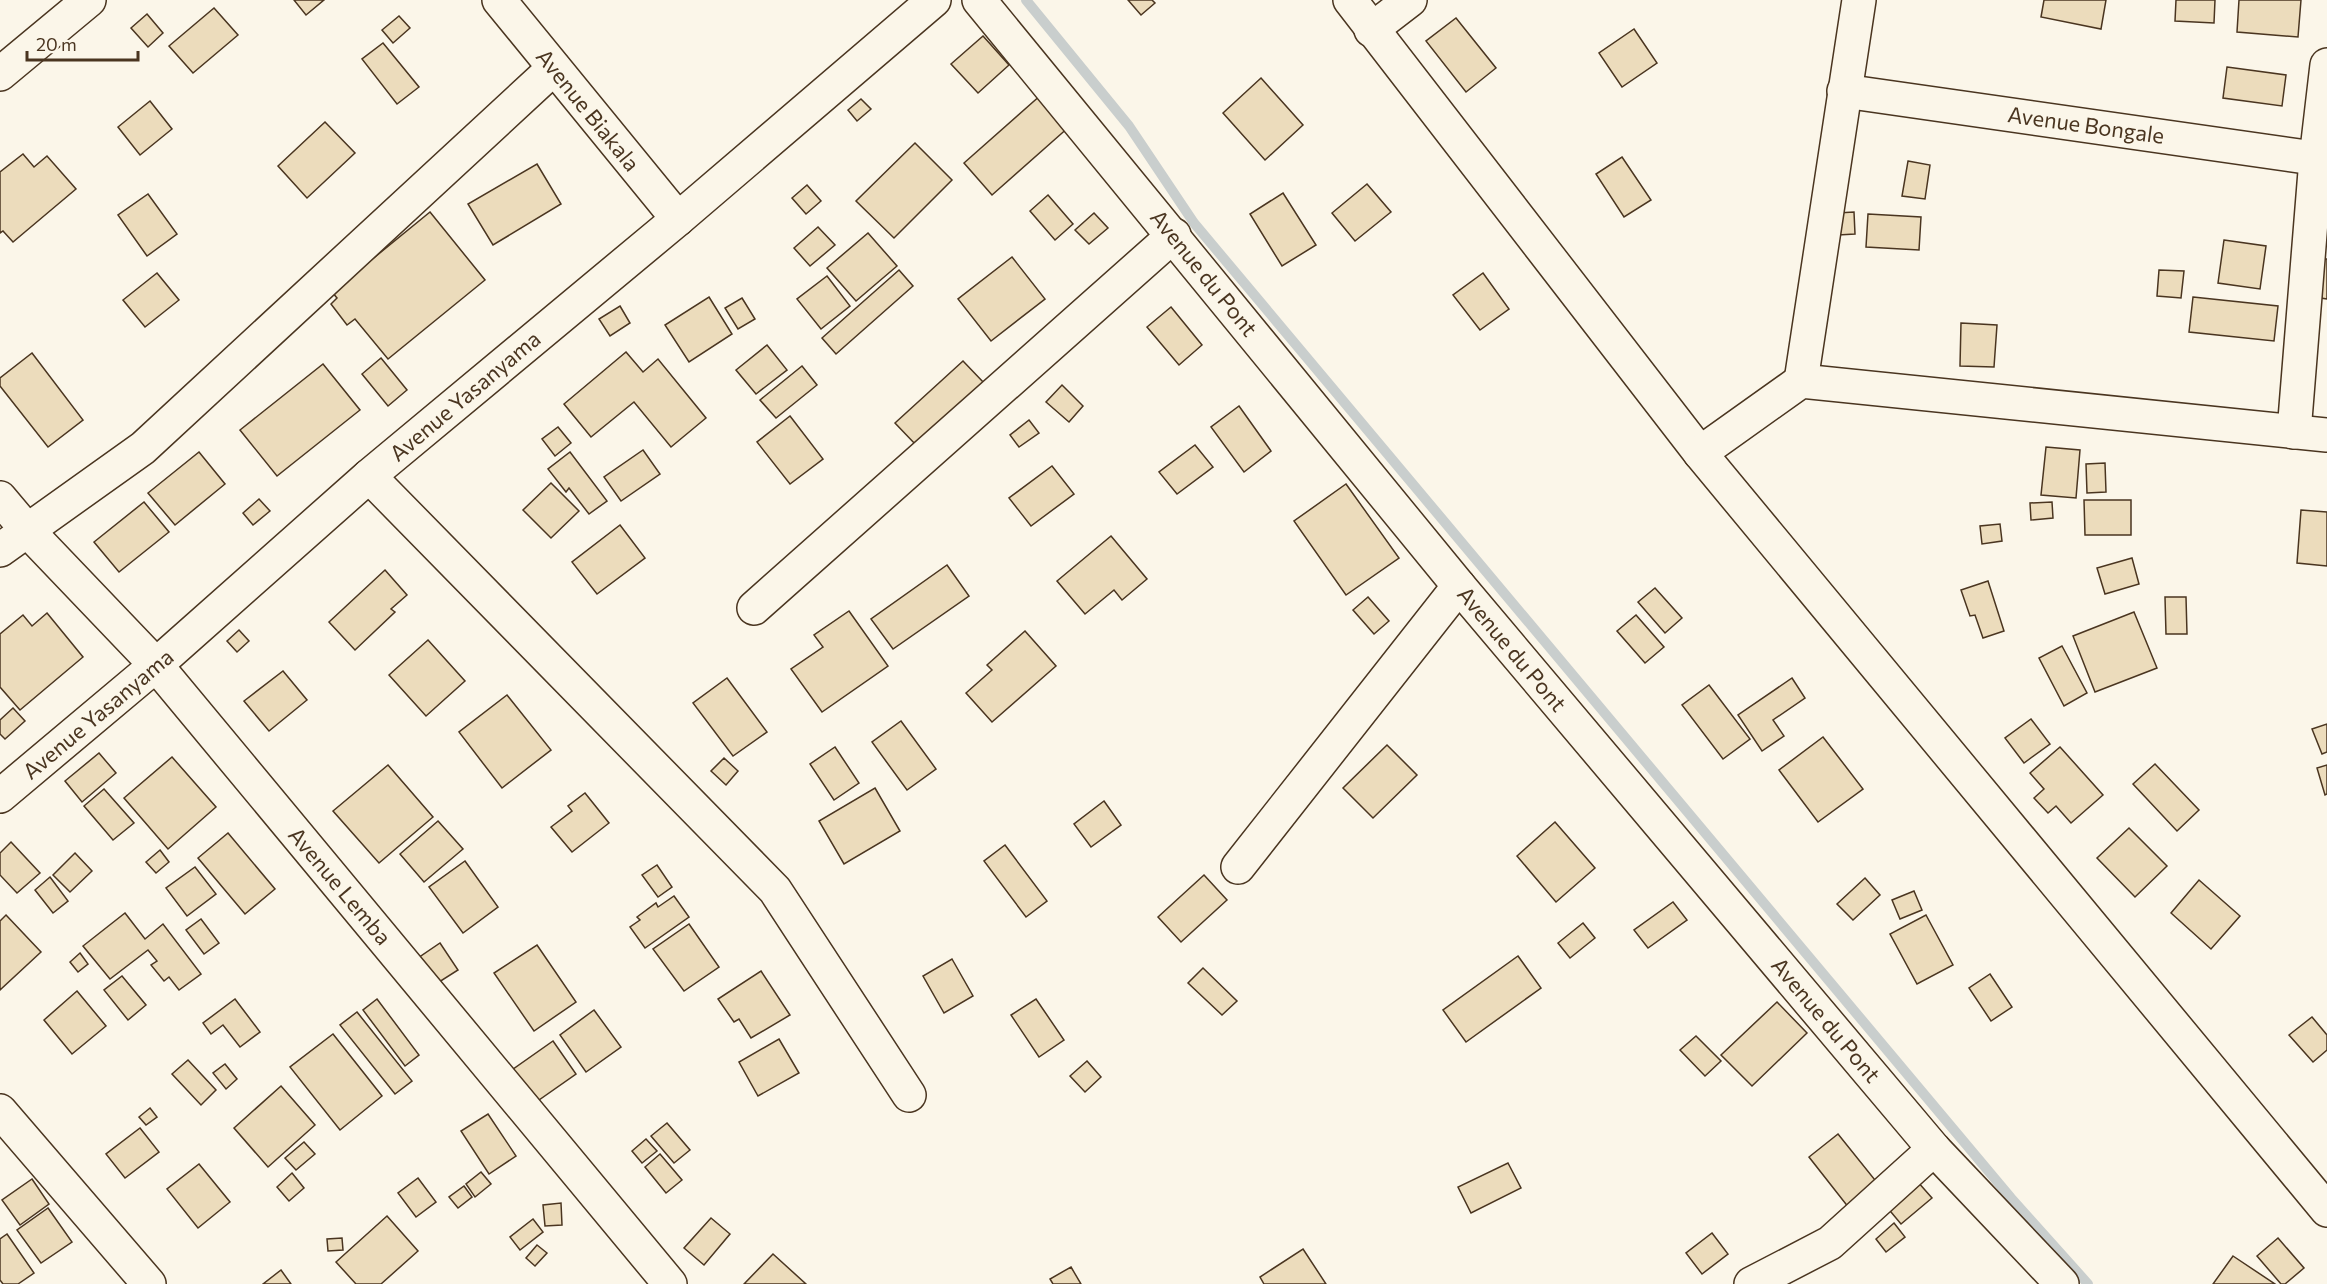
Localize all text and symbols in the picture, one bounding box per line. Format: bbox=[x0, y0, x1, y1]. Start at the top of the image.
scale bar bbox=[27, 24, 138, 62]
text: 20 m bbox=[36, 33, 77, 55]
street label: Avenue Biakala bbox=[531, 43, 646, 176]
street label: Avenue Bongale bbox=[2006, 100, 2166, 149]
street label: Avenue du Pont bbox=[1145, 204, 1264, 341]
street label: Avenue Yasanyama bbox=[384, 325, 546, 467]
street label: Avenue du Pont bbox=[1452, 581, 1573, 717]
street label: Avenue Yasanyama bbox=[17, 643, 179, 785]
street label: Avenue Lemba bbox=[283, 821, 397, 950]
street label: Avenue du Pont bbox=[1766, 952, 1887, 1088]

